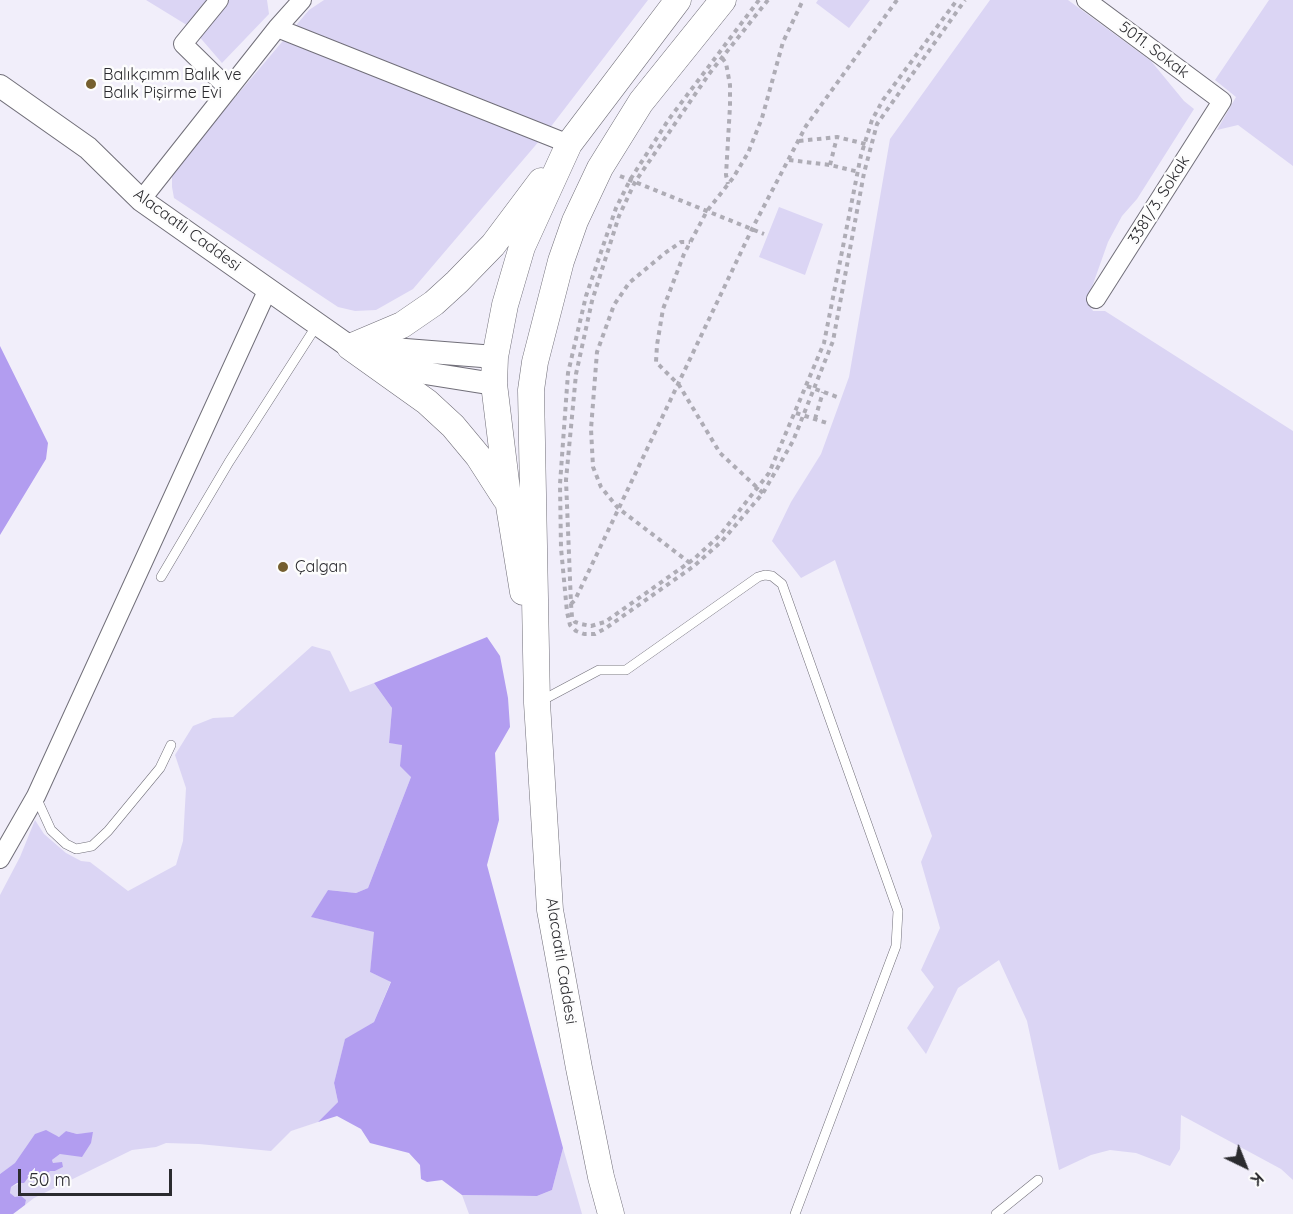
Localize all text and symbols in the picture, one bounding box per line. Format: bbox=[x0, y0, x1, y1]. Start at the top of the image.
street label: 5011. Sokak bbox=[1115, 17, 1193, 83]
place label: Balıkçımm Balık ve Balık Pişirme Evi bbox=[103, 65, 242, 103]
marker: Balıkçımm Balık ve Balık Pişirme Evi bbox=[84, 77, 98, 91]
street label: 3381/3. Sokak bbox=[1124, 152, 1194, 248]
street label: Alacaatlı Caddesi bbox=[130, 185, 244, 275]
place label: Çalgan bbox=[295, 557, 348, 577]
marker: Çalgan bbox=[276, 560, 290, 574]
street label: Alacaatlı Caddesi bbox=[542, 896, 580, 1026]
north arrow bbox=[1215, 1136, 1275, 1196]
scale bar bbox=[21, 1157, 176, 1195]
text: 50 m bbox=[29, 1168, 71, 1191]
text: K bbox=[1247, 1168, 1268, 1190]

